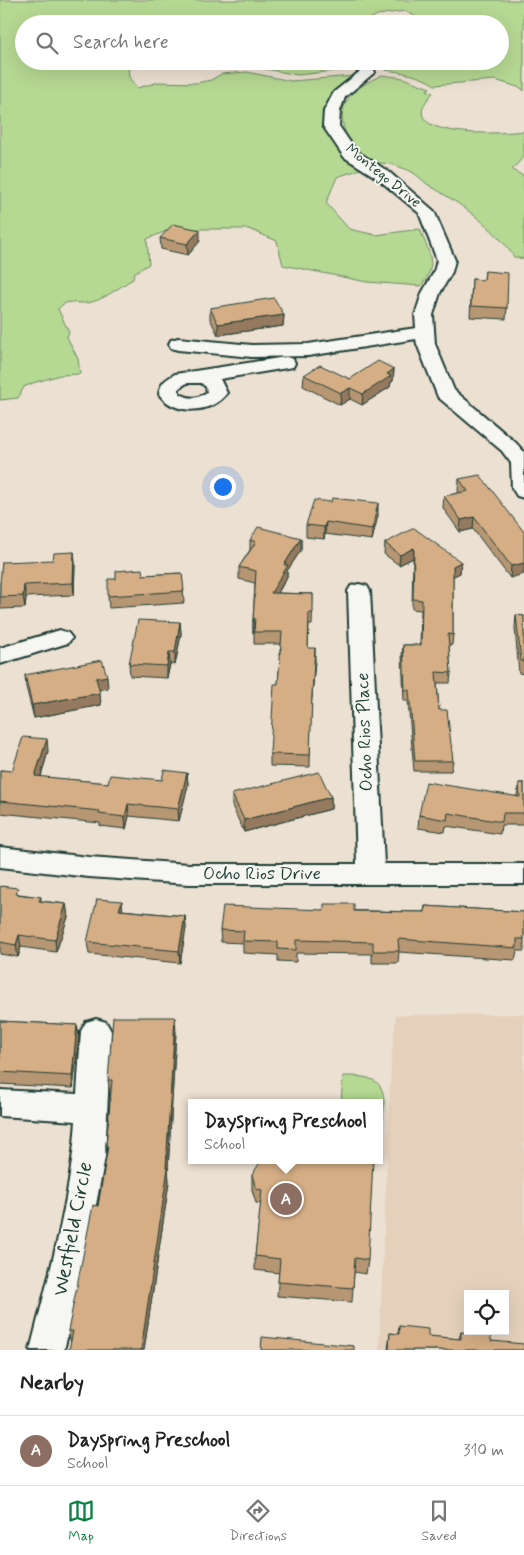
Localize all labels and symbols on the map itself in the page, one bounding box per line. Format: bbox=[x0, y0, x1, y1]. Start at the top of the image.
street label: Montego Drive bbox=[341, 139, 425, 213]
your location bbox=[210, 474, 236, 500]
street label: Ocho Rios Place bbox=[351, 672, 379, 792]
street label: Ocho Rios Drive bbox=[203, 862, 321, 886]
street label: Westfield Circle bbox=[46, 1159, 100, 1299]
pin: A bbox=[270, 1180, 302, 1218]

